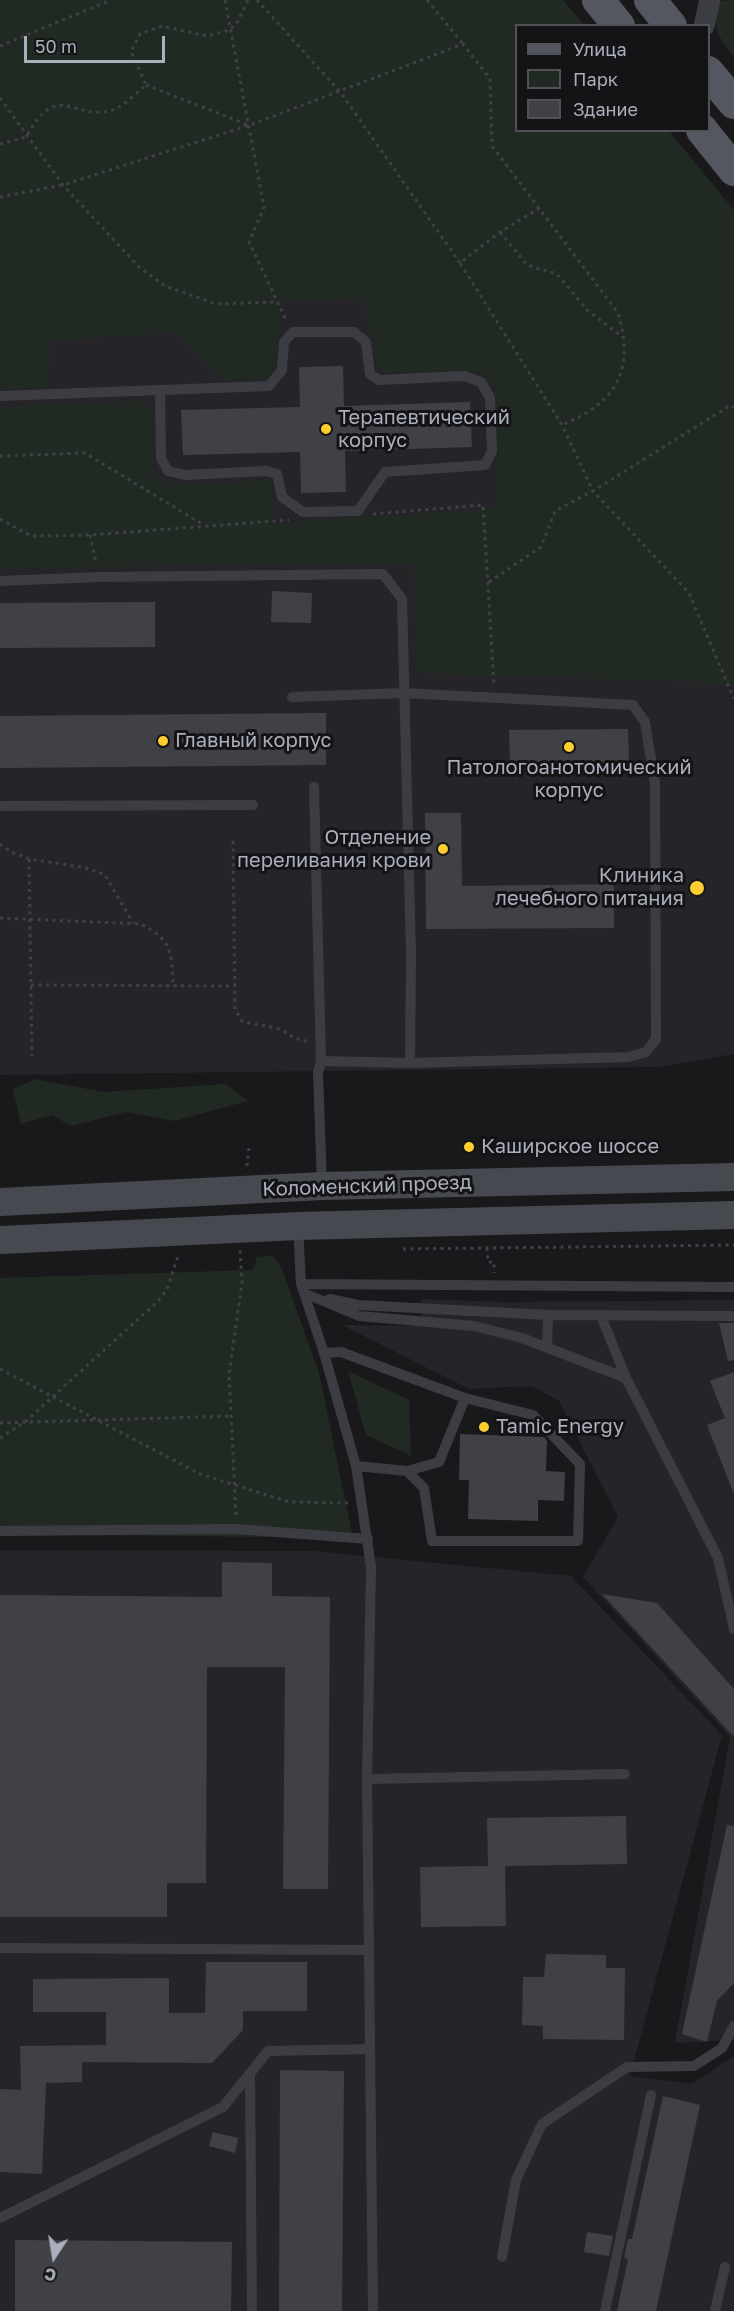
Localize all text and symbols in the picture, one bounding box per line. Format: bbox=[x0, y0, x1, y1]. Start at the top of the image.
scale bar bbox=[27, 24, 168, 62]
legend bbox=[515, 24, 710, 132]
text: 50 m bbox=[35, 35, 77, 57]
text: Улица bbox=[573, 38, 627, 60]
text: Парк bbox=[573, 68, 618, 90]
text: Здание bbox=[573, 98, 638, 120]
place label: Терапевтический корпус bbox=[338, 406, 510, 453]
marker: Терапевтический корпус bbox=[319, 422, 333, 436]
place label: Главный корпус bbox=[175, 729, 331, 753]
marker: Главный корпус bbox=[156, 734, 170, 748]
marker: Патологоанотомический корпус bbox=[562, 740, 576, 754]
place label: Патологоанотомический корпус bbox=[446, 756, 692, 803]
place label: Отделение переливания крови bbox=[237, 826, 431, 873]
marker: Отделение переливания крови bbox=[436, 842, 450, 856]
place label: Клиника лечебного питания bbox=[495, 864, 684, 911]
marker: Клиника лечебного питания bbox=[688, 879, 706, 897]
place label: Каширское шоссе bbox=[481, 1135, 659, 1159]
marker: Каширское шоссе bbox=[462, 1140, 476, 1154]
street label: Коломенский проезд bbox=[262, 1170, 472, 1202]
place label: Tamic Energy bbox=[496, 1415, 624, 1439]
marker: Tamic Energy bbox=[477, 1420, 491, 1434]
north arrow bbox=[24, 2227, 84, 2287]
text: С bbox=[43, 2264, 58, 2286]

